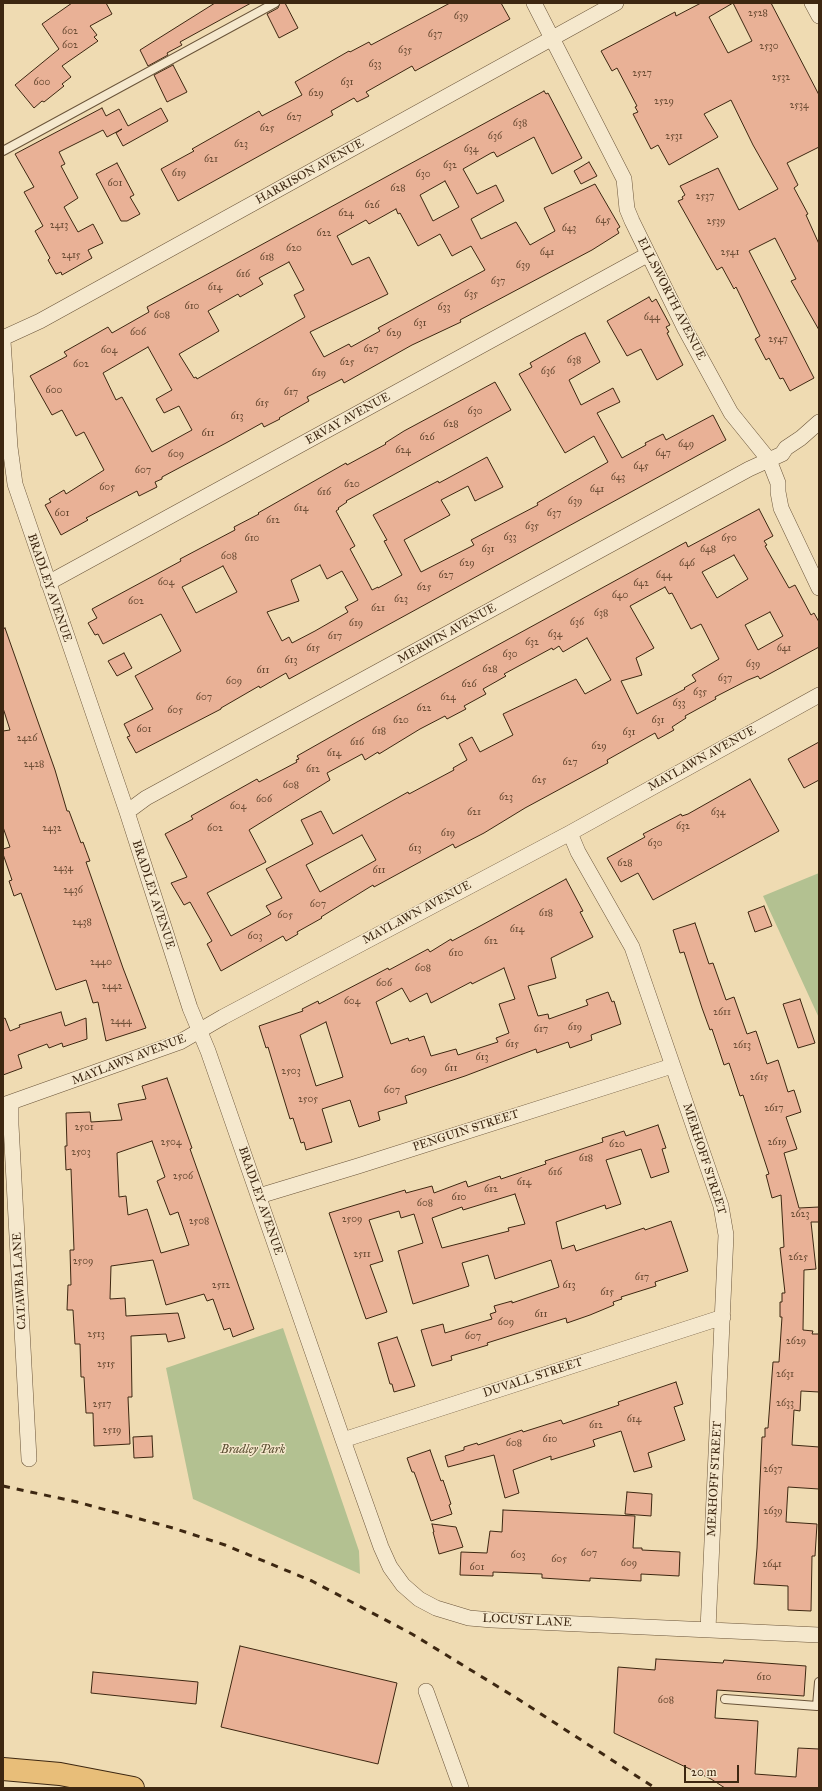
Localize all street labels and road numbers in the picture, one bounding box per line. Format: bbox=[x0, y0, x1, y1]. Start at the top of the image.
street label: HARRISON AVENUE bbox=[253, 136, 367, 208]
street label: ELLSWORTH AVENUE bbox=[634, 235, 708, 363]
street label: ERVAY AVENUE bbox=[303, 390, 393, 448]
street label: BRADLEY AVENUE bbox=[24, 532, 74, 644]
street label: MERWIN AVENUE bbox=[395, 601, 499, 667]
street label: MAYLAWN AVENUE bbox=[646, 723, 758, 795]
street label: BRADLEY AVENUE bbox=[129, 839, 177, 951]
street label: MAYLAWN AVENUE bbox=[360, 878, 474, 948]
street label: MAYLAWN AVENUE bbox=[70, 1032, 188, 1088]
street label: MERHOFF STREET bbox=[679, 1102, 729, 1216]
street label: PENGUIN STREET bbox=[411, 1107, 521, 1155]
street label: BRADLEY AVENUE bbox=[235, 1145, 285, 1257]
street label: CATAWBA LANE bbox=[10, 1232, 30, 1330]
street label: DUVALL STREET bbox=[481, 1355, 585, 1401]
street label: MERHOFF STREET bbox=[705, 1421, 725, 1537]
street label: LOCUST LANE bbox=[482, 1611, 572, 1631]

